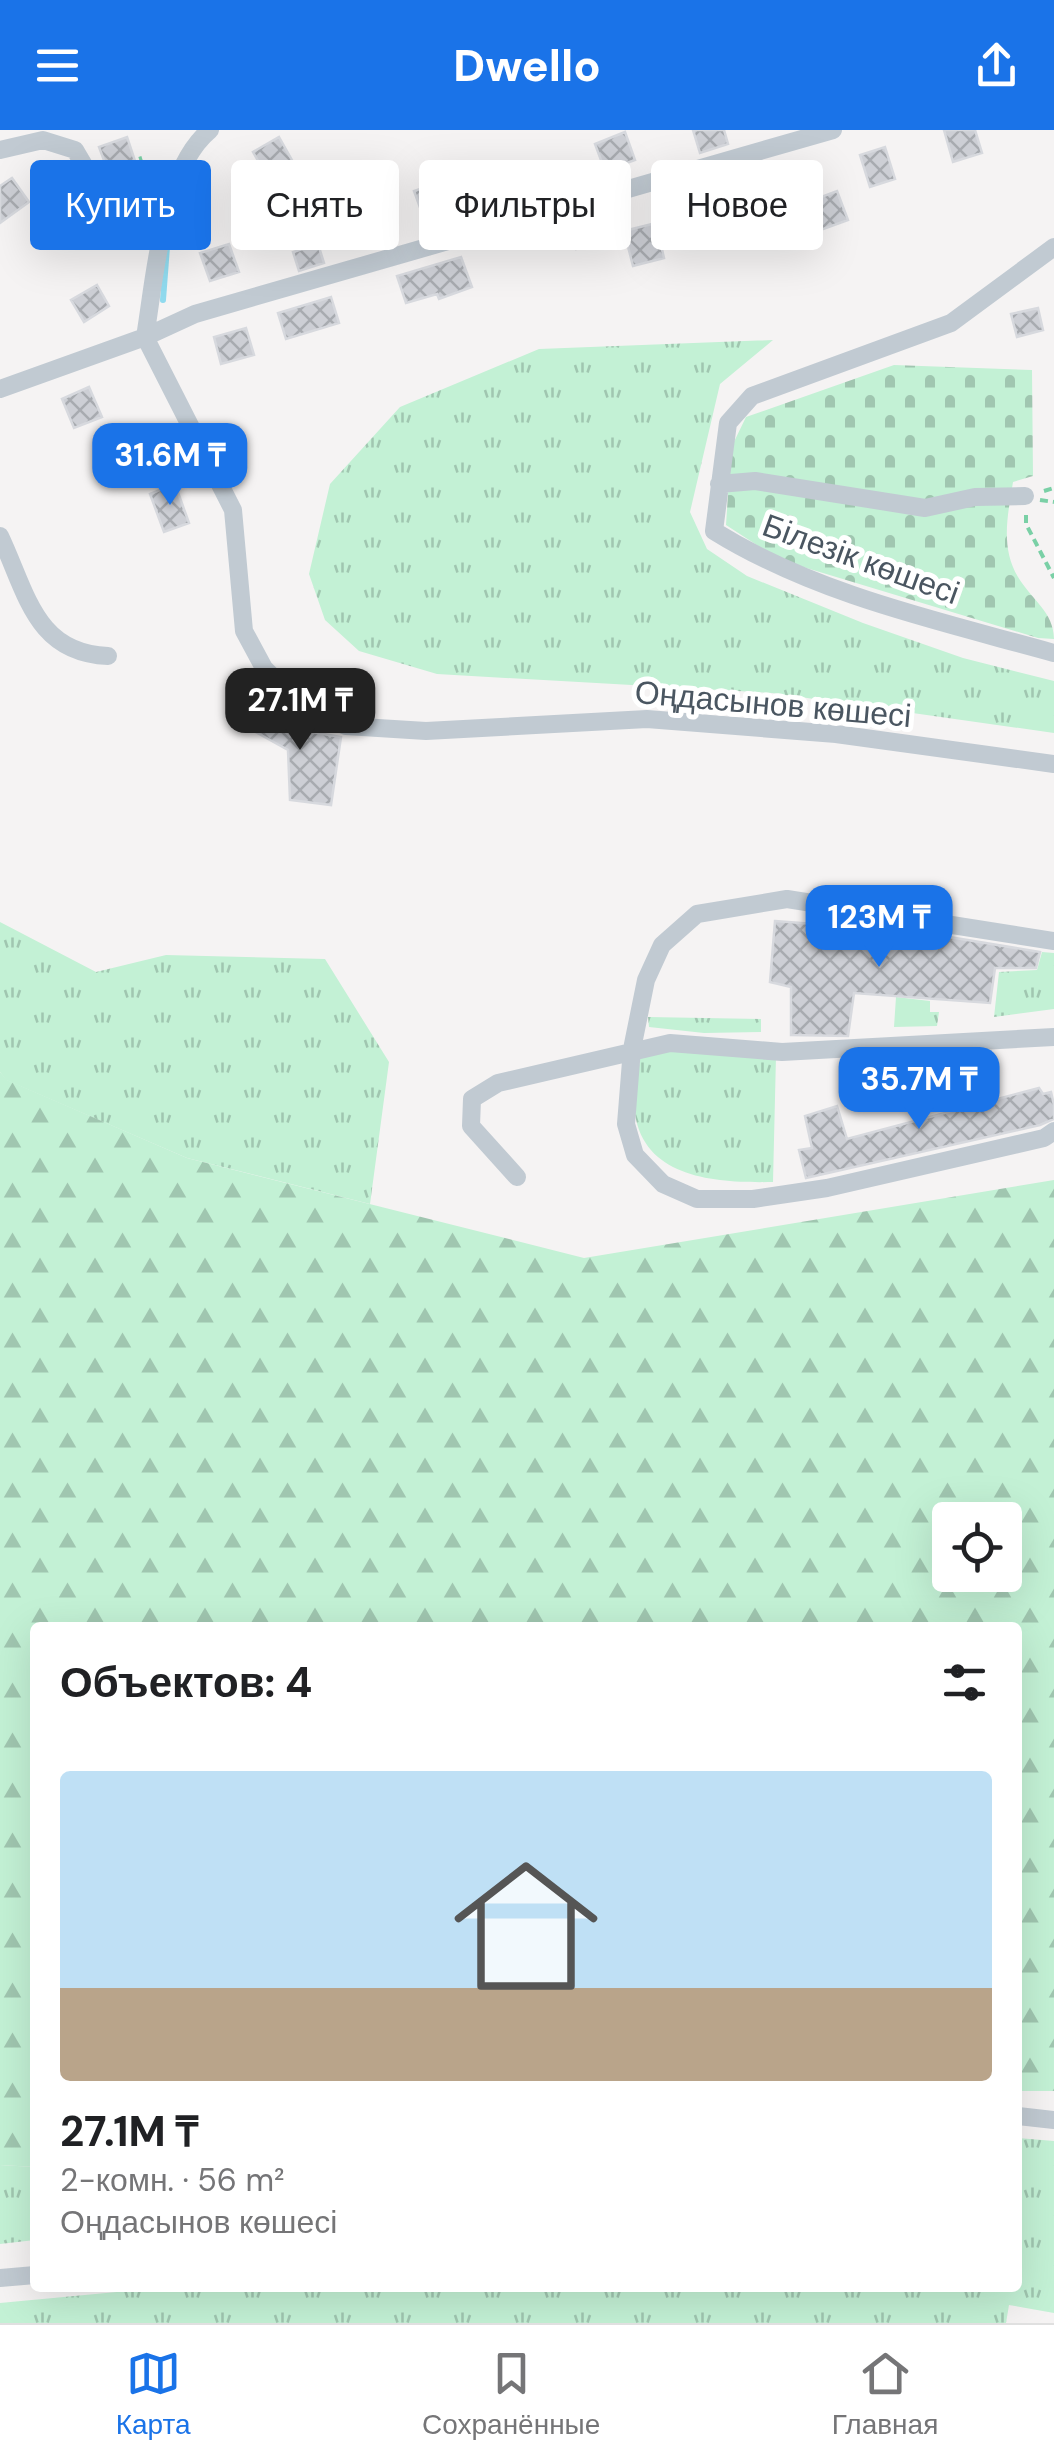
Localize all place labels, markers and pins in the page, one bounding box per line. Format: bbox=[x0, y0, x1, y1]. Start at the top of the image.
pin: 31.6M ₸ bbox=[78, 423, 262, 508]
pin: 27.1M ₸ bbox=[208, 668, 392, 753]
pin: 123M ₸ bbox=[798, 885, 960, 970]
pin: 35.7M ₸ bbox=[827, 1047, 1011, 1132]

